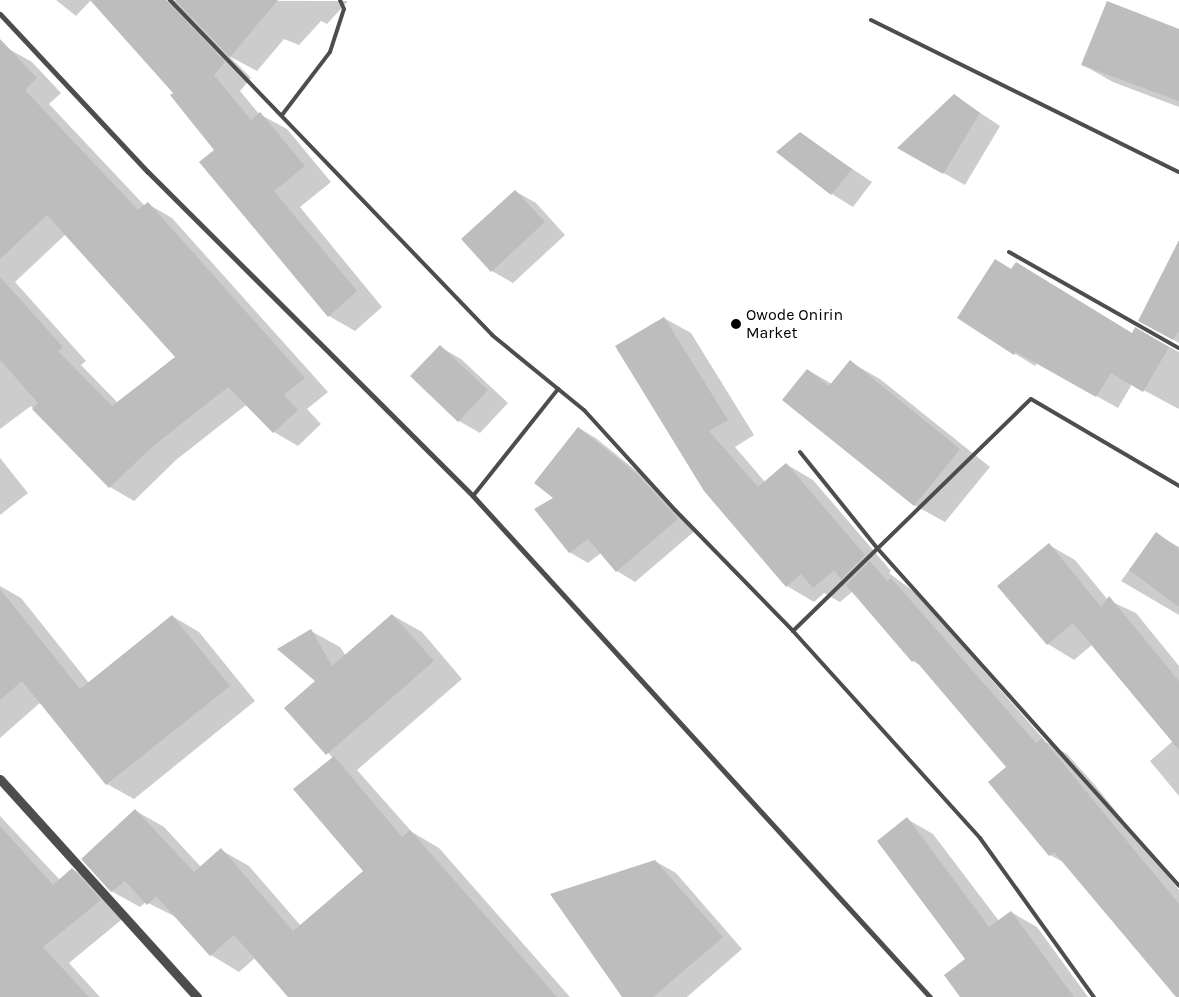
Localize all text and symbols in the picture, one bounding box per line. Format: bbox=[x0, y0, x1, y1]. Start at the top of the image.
place label: Owode Onirin Market bbox=[746, 305, 843, 343]
marker: Owode Onirin Market bbox=[730, 318, 742, 330]

